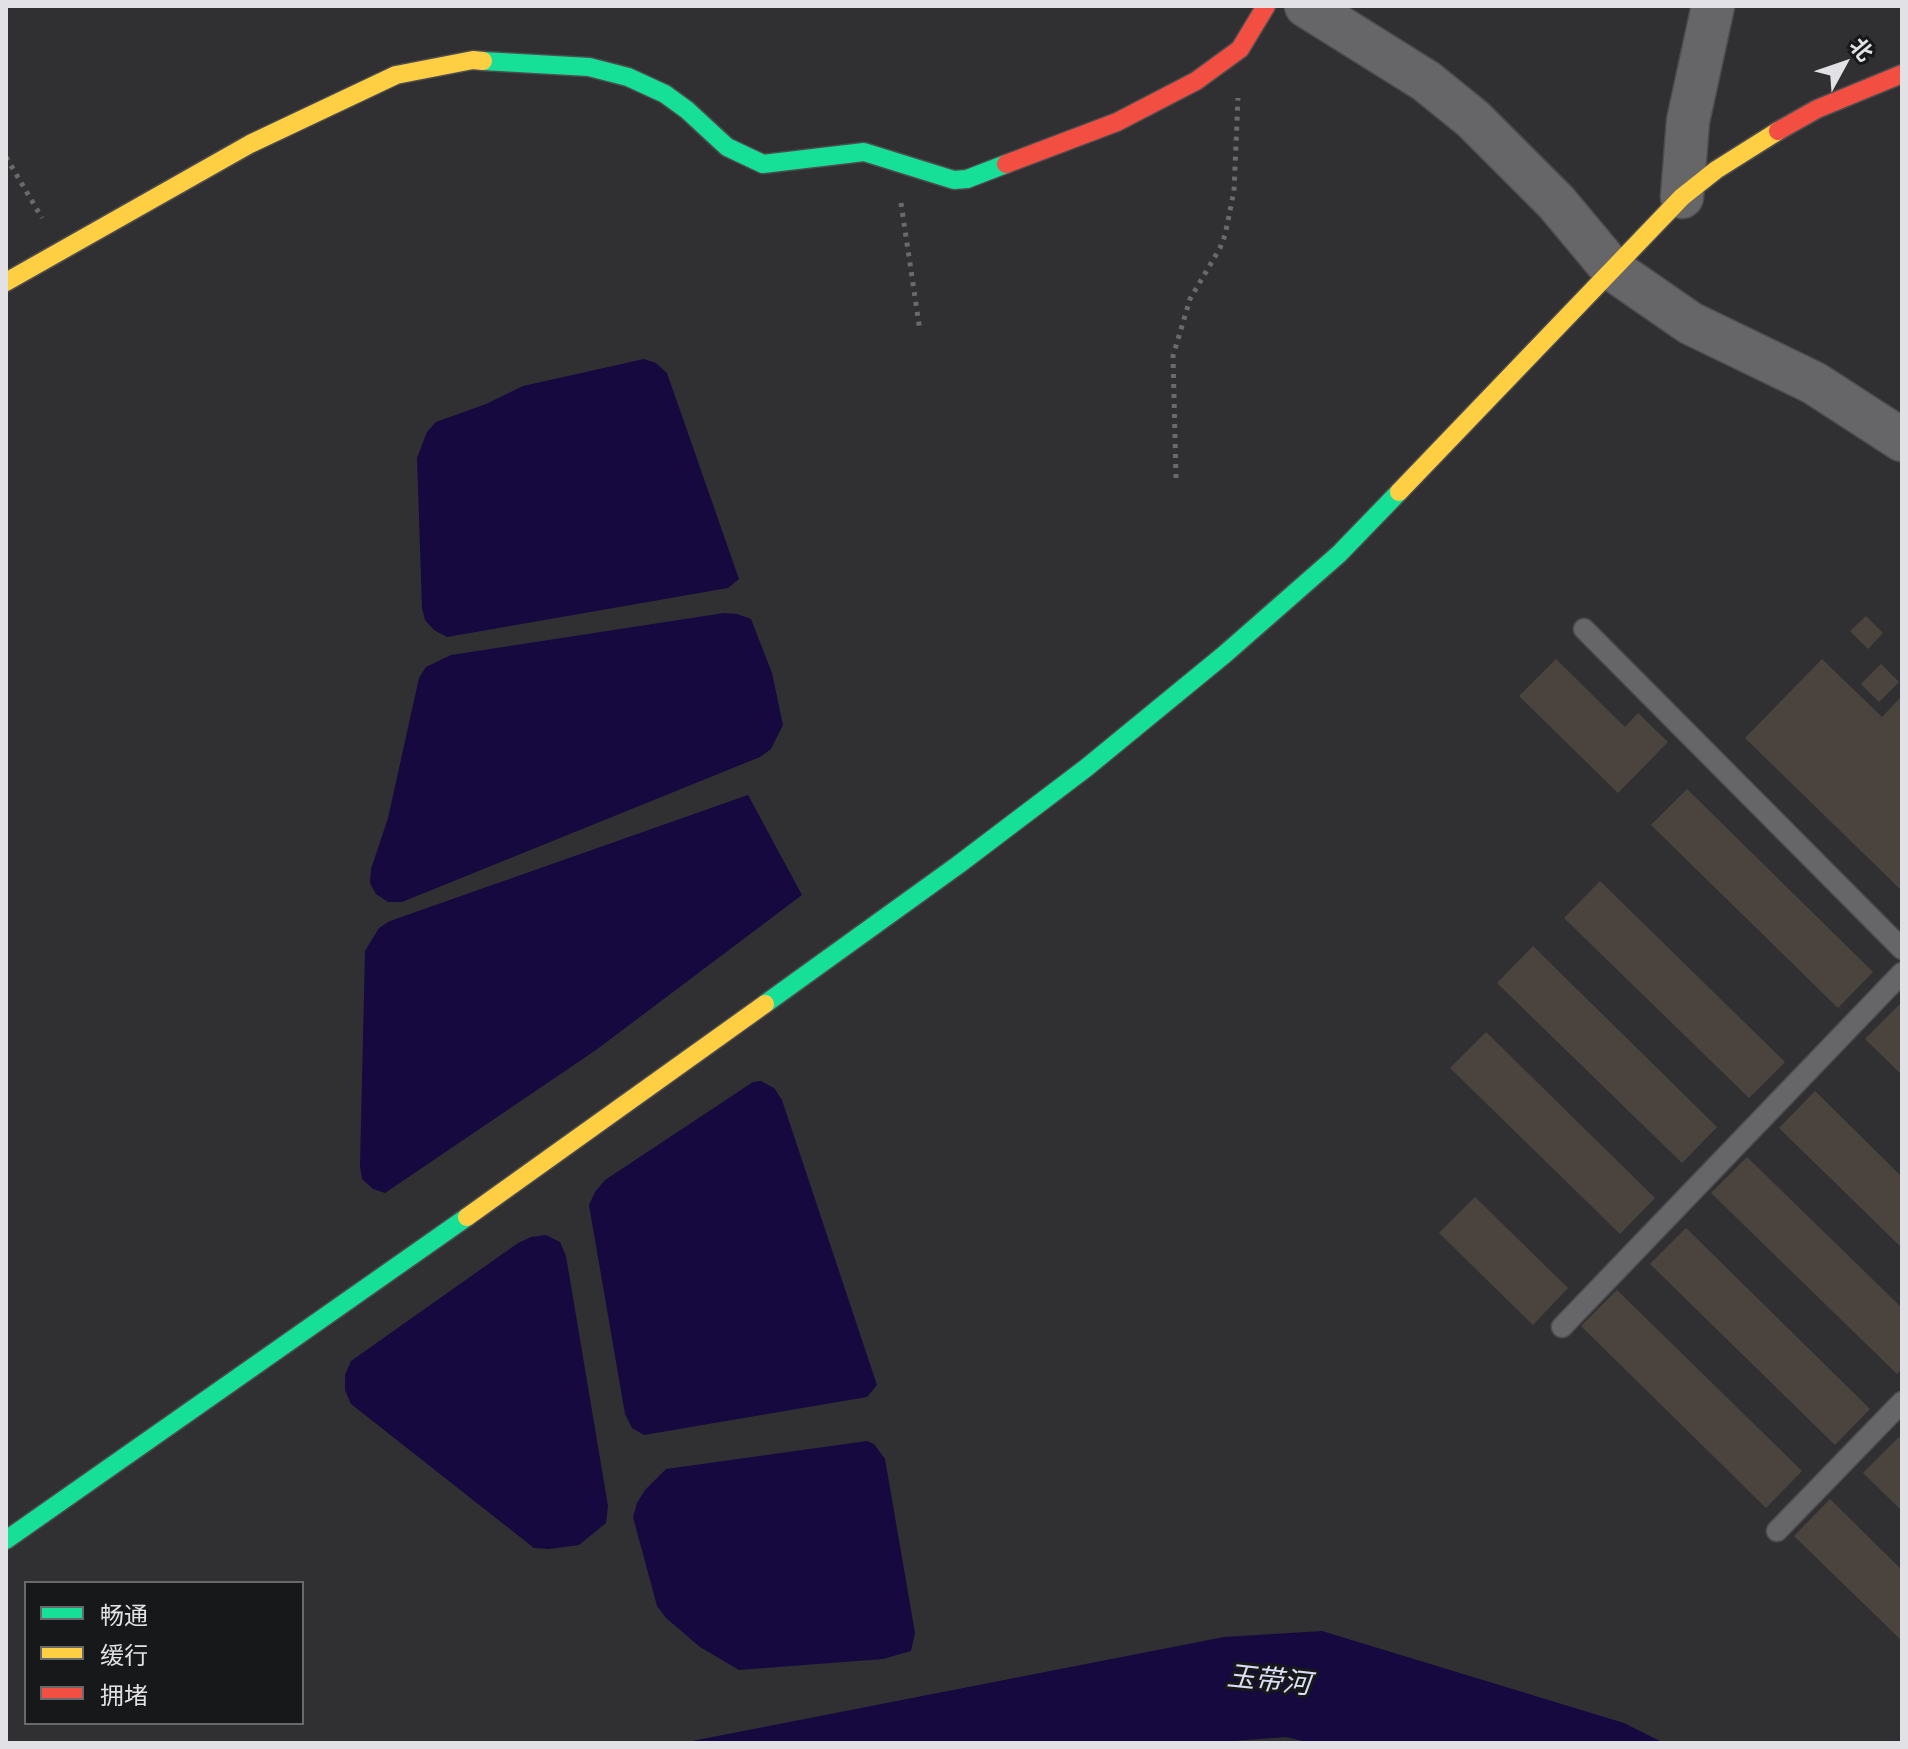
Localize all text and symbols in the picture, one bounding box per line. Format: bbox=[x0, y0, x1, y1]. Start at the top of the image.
north arrow bbox=[1804, 24, 1884, 104]
text: 北 bbox=[1845, 32, 1879, 65]
legend bbox=[24, 1581, 304, 1725]
text: 畅通 bbox=[100, 1600, 148, 1629]
text: 缓行 bbox=[100, 1640, 148, 1669]
water label: 玉带河 bbox=[1225, 1659, 1313, 1701]
text: 拥堵 bbox=[100, 1680, 148, 1709]

